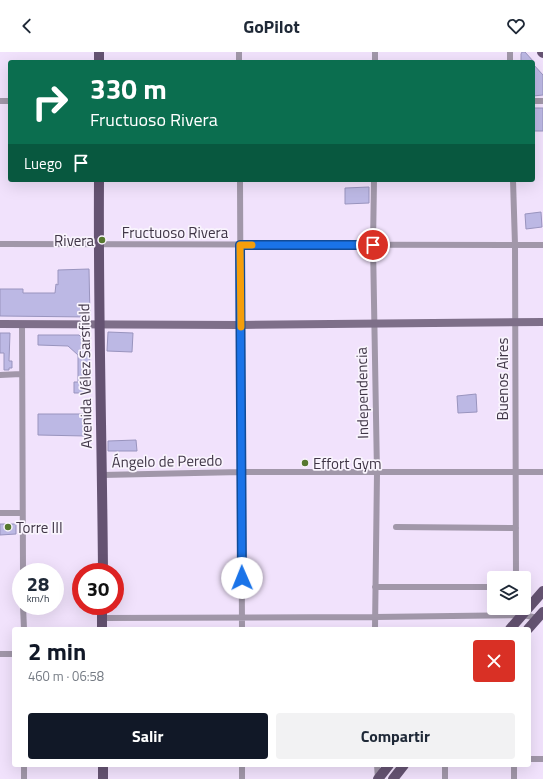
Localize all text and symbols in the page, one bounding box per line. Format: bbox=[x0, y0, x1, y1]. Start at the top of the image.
text: GoPilot bbox=[243, 13, 300, 40]
icon: back bbox=[16, 15, 38, 37]
icon: heart bbox=[505, 15, 527, 37]
text: 330 m bbox=[90, 67, 167, 110]
icon: right bbox=[24, 76, 76, 128]
text: Fructuoso Rivera bbox=[90, 106, 218, 133]
text: Luego bbox=[24, 152, 62, 175]
icon: arrive bbox=[70, 152, 92, 174]
street label: Fructuoso Rivera bbox=[122, 221, 229, 244]
pin bbox=[356, 228, 390, 262]
place label: Rivera bbox=[54, 229, 94, 252]
icon: arrive bbox=[362, 234, 384, 256]
marker: Rivera bbox=[97, 235, 107, 245]
street label: Avenida Vélez Sarsfield bbox=[72, 303, 98, 449]
street label: Buenos Aires bbox=[491, 338, 514, 420]
street label: Independencia bbox=[350, 346, 374, 439]
street label: Ángelo de Peredo bbox=[111, 449, 223, 473]
place label: Effort Gym bbox=[313, 452, 382, 475]
marker: Effort Gym bbox=[300, 458, 310, 468]
place label: Torre III bbox=[16, 516, 63, 539]
marker: Torre III bbox=[3, 522, 13, 532]
position arrow bbox=[221, 557, 263, 599]
speed limit sign: 30 bbox=[72, 563, 124, 615]
text: 28 bbox=[27, 568, 49, 599]
map controls bbox=[487, 571, 531, 615]
button: layers bbox=[487, 571, 531, 615]
text: km/h bbox=[27, 591, 49, 606]
text: 2 min bbox=[28, 633, 86, 669]
button: close bbox=[473, 640, 515, 682]
text: 460 m · 06:58 bbox=[28, 666, 104, 686]
button: Salir bbox=[28, 713, 268, 759]
button: Compartir bbox=[276, 713, 515, 759]

